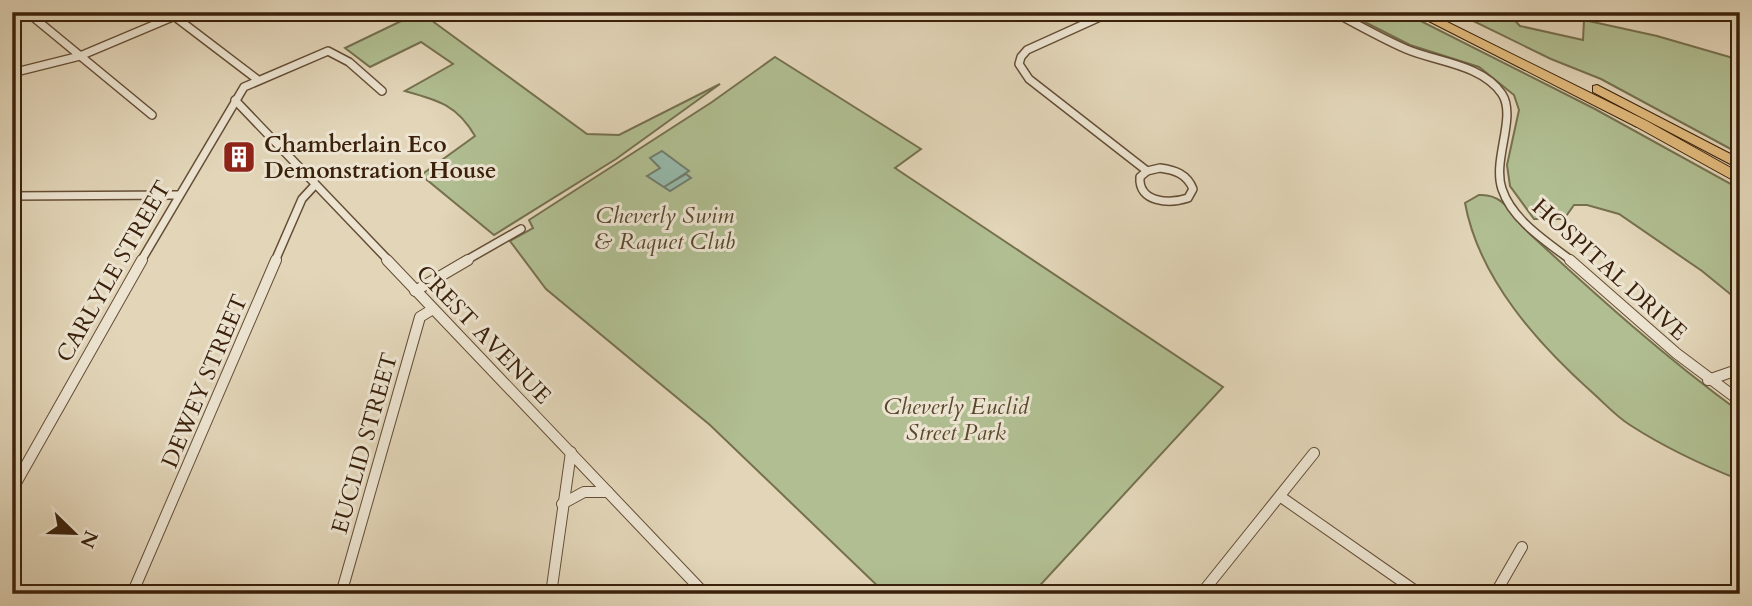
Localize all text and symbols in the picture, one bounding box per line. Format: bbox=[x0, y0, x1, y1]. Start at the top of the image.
place label: Chamberlain Eco Demonstration House bbox=[264, 129, 496, 186]
building icon: Chamberlain Eco Demonstration House bbox=[220, 138, 258, 176]
street label: CARLYLE STREET bbox=[49, 175, 178, 368]
street label: HOSPITAL DRIVE bbox=[1525, 191, 1694, 347]
park label: Cheverly Swim & Raquet Club bbox=[595, 200, 735, 257]
street label: CREST AVENUE bbox=[409, 258, 558, 411]
street label: DEWEY STREET bbox=[154, 290, 255, 473]
street label: EUCLID STREET bbox=[324, 349, 405, 537]
park label: Cheverly Euclid Street Park bbox=[883, 391, 1030, 448]
north arrow bbox=[38, 498, 108, 568]
text: N bbox=[73, 527, 104, 552]

